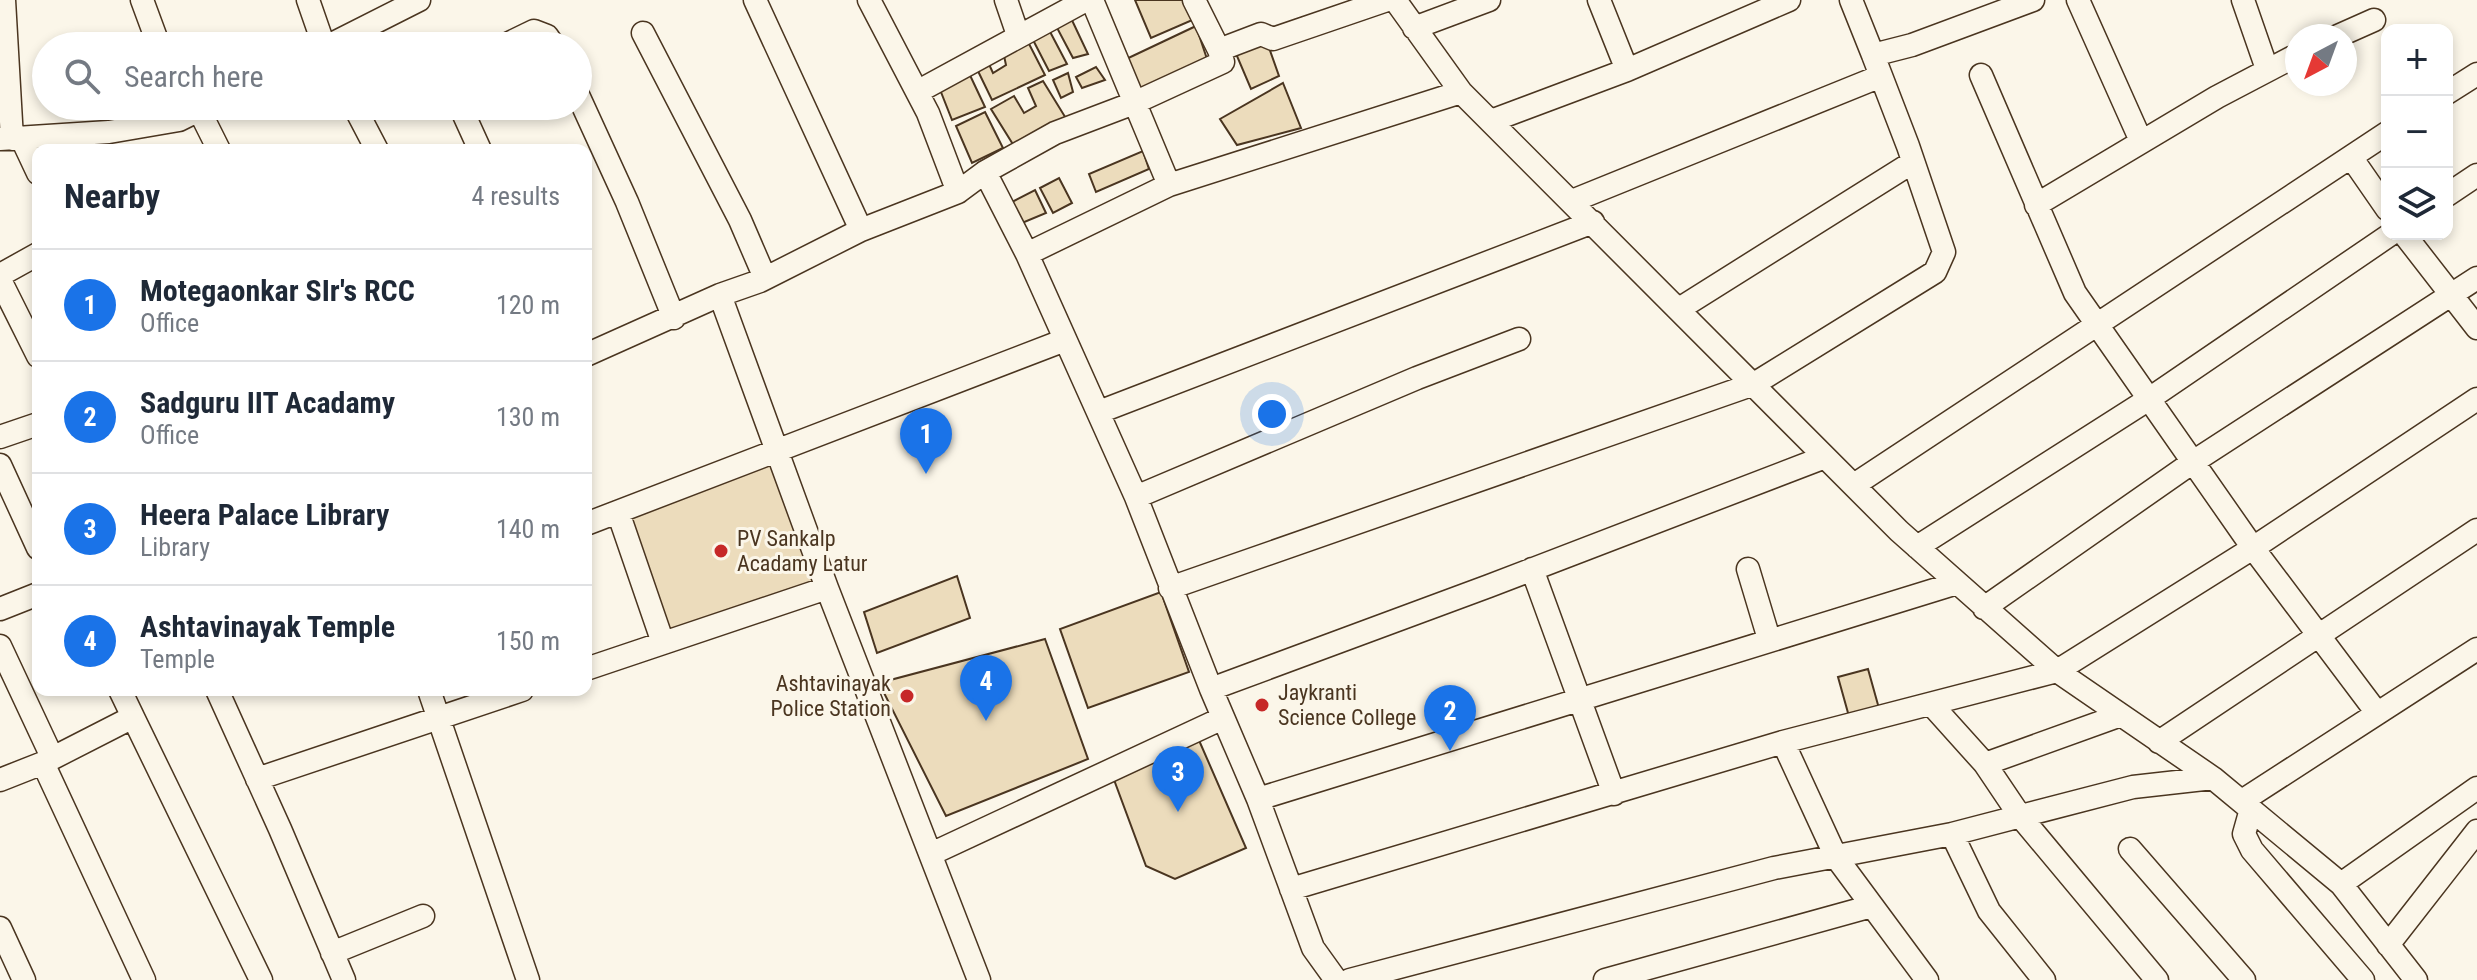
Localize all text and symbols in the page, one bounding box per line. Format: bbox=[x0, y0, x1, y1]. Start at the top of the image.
north arrow bbox=[2285, 24, 2357, 96]
map controls bbox=[2381, 24, 2453, 240]
button: + bbox=[2381, 24, 2453, 96]
search box bbox=[32, 32, 592, 120]
icon: search bbox=[60, 54, 104, 98]
text: Search here bbox=[124, 59, 264, 94]
button: − bbox=[2381, 96, 2453, 168]
button: layers bbox=[2381, 168, 2453, 240]
text: Nearby bbox=[64, 176, 160, 216]
text: 4 results bbox=[471, 181, 560, 211]
text: Motegaonkar SIr's RCC bbox=[140, 273, 415, 308]
text: 1 bbox=[83, 290, 97, 320]
text: 120 m bbox=[496, 290, 560, 320]
text: Office bbox=[140, 308, 199, 338]
text: Sadguru IIT Acadamy bbox=[140, 385, 395, 420]
your location bbox=[1252, 394, 1292, 434]
text: 2 bbox=[83, 402, 97, 432]
text: 130 m bbox=[496, 402, 560, 432]
pin: 1 bbox=[900, 408, 952, 474]
text: Office bbox=[140, 420, 199, 450]
text: Heera Palace Library bbox=[140, 497, 389, 532]
text: 3 bbox=[83, 514, 97, 544]
text: 140 m bbox=[496, 514, 560, 544]
place label: PV Sankalp Acadamy Latur bbox=[737, 526, 868, 576]
text: Library bbox=[140, 532, 210, 562]
marker: PV Sankalp Acadamy Latur bbox=[712, 542, 730, 560]
text: Ashtavinayak Temple bbox=[140, 609, 395, 644]
text: 4 bbox=[83, 626, 97, 656]
text: 150 m bbox=[496, 626, 560, 656]
text: Temple bbox=[140, 644, 215, 674]
pin: 4 bbox=[960, 655, 1012, 721]
place label: Ashtavinayak Police Station bbox=[771, 671, 891, 721]
place label: Jaykranti Science College bbox=[1278, 680, 1416, 730]
pin: 2 bbox=[1424, 685, 1476, 751]
marker: Ashtavinayak Police Station bbox=[898, 687, 916, 705]
marker: Jaykranti Science College bbox=[1253, 696, 1271, 714]
pin: 3 bbox=[1152, 746, 1204, 812]

